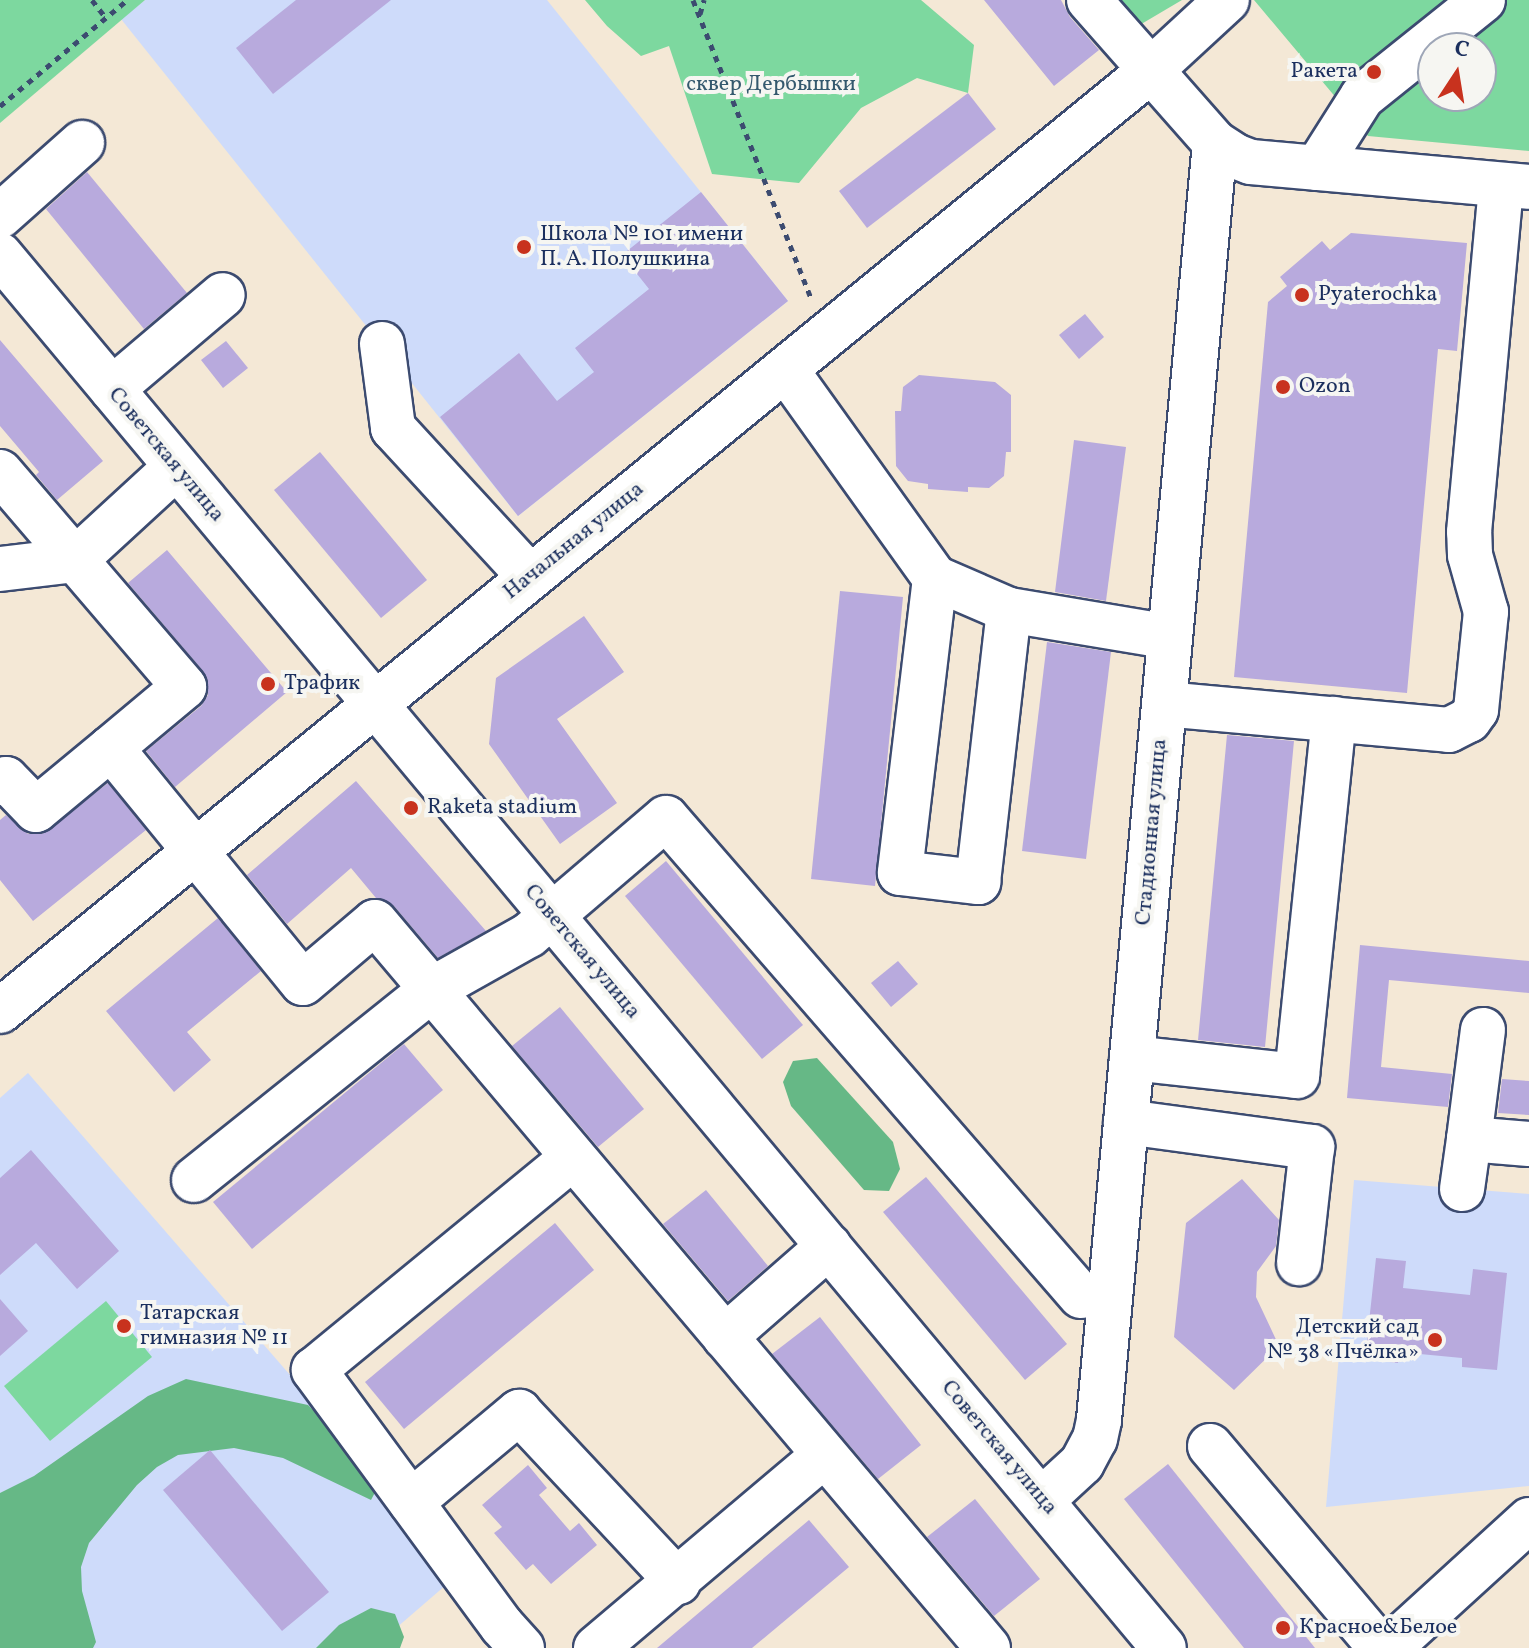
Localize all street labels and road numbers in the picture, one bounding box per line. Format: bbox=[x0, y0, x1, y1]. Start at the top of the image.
street label: Советская улица bbox=[102, 382, 230, 528]
street label: Начальная улица bbox=[498, 476, 650, 606]
street label: Стадионная улица bbox=[1131, 737, 1173, 927]
street label: Советская улица bbox=[518, 879, 646, 1025]
street label: Советская улица bbox=[935, 1375, 1063, 1521]

